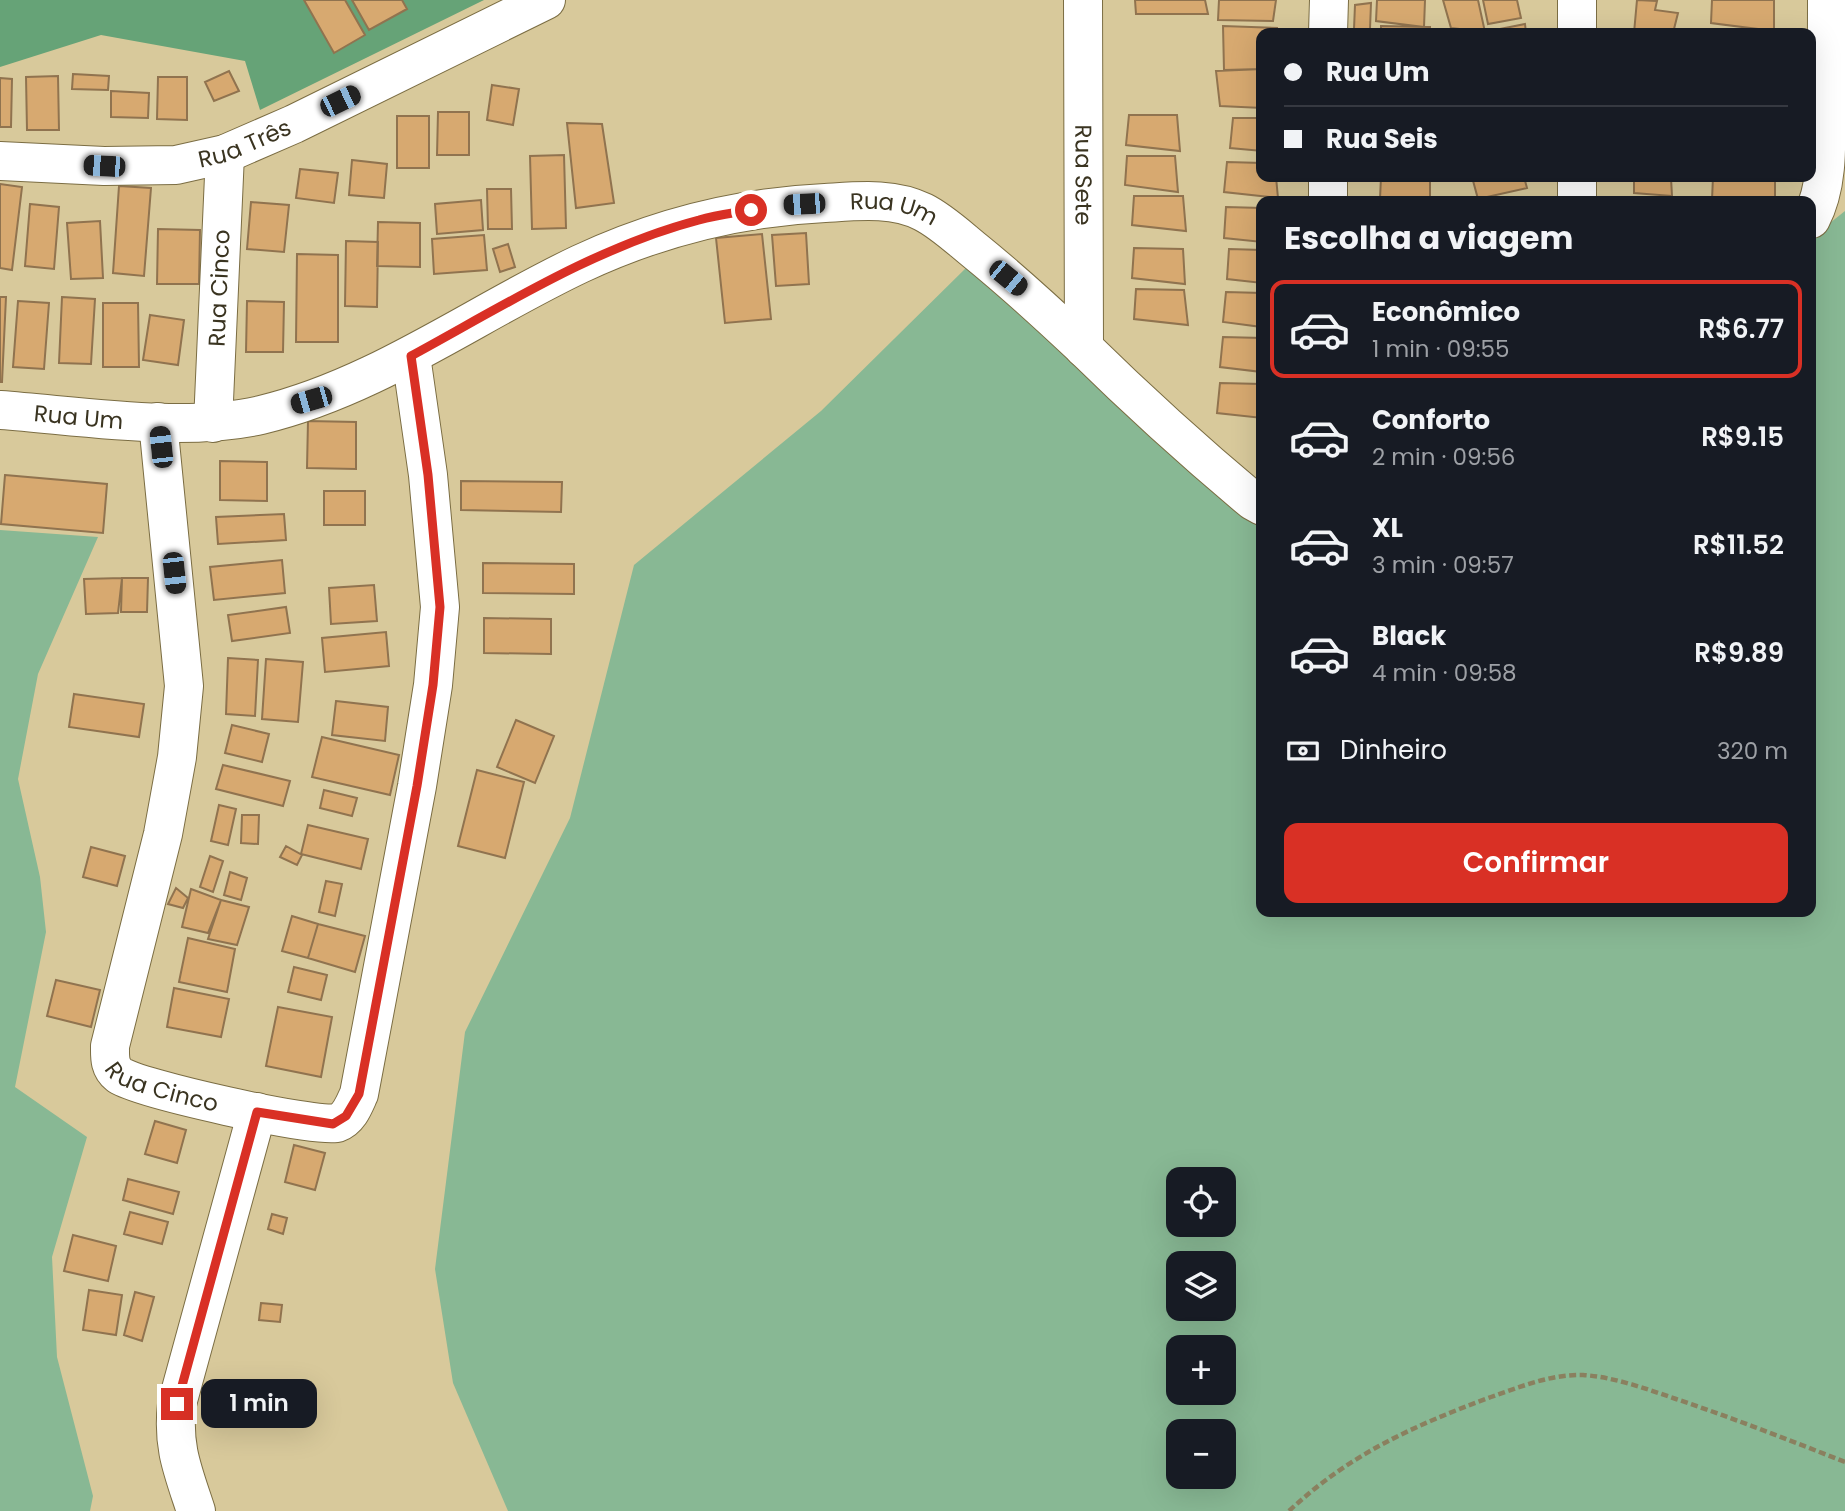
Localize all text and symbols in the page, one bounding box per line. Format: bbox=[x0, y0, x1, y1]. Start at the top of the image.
text: Rua Um bbox=[1326, 54, 1430, 90]
car bbox=[317, 82, 364, 120]
street label: Rua Três bbox=[195, 111, 296, 176]
text: Rua Seis bbox=[1326, 121, 1438, 157]
street label: Rua Sete bbox=[1067, 125, 1100, 225]
car bbox=[83, 154, 126, 178]
street label: Rua Um bbox=[849, 185, 944, 233]
car bbox=[783, 192, 826, 216]
route start bbox=[735, 194, 767, 226]
text: Escolha a viagem bbox=[1284, 215, 1573, 260]
street label: Rua Cinco bbox=[200, 229, 238, 347]
car bbox=[986, 257, 1031, 299]
text: Econômico bbox=[1372, 294, 1520, 330]
icon: car bbox=[1288, 298, 1351, 361]
text: R$6.77 bbox=[1698, 311, 1784, 347]
text: 1 min · 09:55 bbox=[1372, 333, 1509, 365]
car bbox=[288, 384, 335, 416]
street label: Rua Um bbox=[32, 397, 125, 437]
text: Conforto bbox=[1372, 402, 1490, 438]
icon: car bbox=[1288, 406, 1351, 469]
text: R$9.15 bbox=[1701, 419, 1784, 455]
car bbox=[149, 425, 174, 469]
text: 2 min · 09:56 bbox=[1372, 441, 1515, 473]
text: XL bbox=[1372, 510, 1403, 546]
icon: car bbox=[1288, 514, 1351, 577]
text: R$11.52 bbox=[1693, 527, 1784, 563]
text: 3 min · 09:57 bbox=[1372, 549, 1514, 581]
car bbox=[162, 551, 187, 595]
text: Black bbox=[1372, 618, 1446, 654]
icon: car bbox=[1288, 622, 1351, 685]
text: R$9.89 bbox=[1694, 635, 1784, 671]
text: 4 min · 09:58 bbox=[1372, 657, 1517, 689]
icon: cash bbox=[1284, 732, 1322, 770]
text: Dinheiro bbox=[1340, 732, 1447, 768]
text: 320 m bbox=[1717, 735, 1788, 767]
button: Confirmar bbox=[1284, 823, 1788, 903]
street label: Rua Cinco bbox=[97, 1055, 221, 1120]
map controls bbox=[1166, 1167, 1236, 1489]
button: locate bbox=[1166, 1167, 1236, 1237]
button: layers bbox=[1166, 1251, 1236, 1321]
button: + bbox=[1166, 1335, 1236, 1405]
callout: 1 min bbox=[202, 1380, 317, 1428]
text: 1 min bbox=[229, 1387, 289, 1419]
route end bbox=[161, 1388, 193, 1420]
button: − bbox=[1166, 1419, 1236, 1489]

